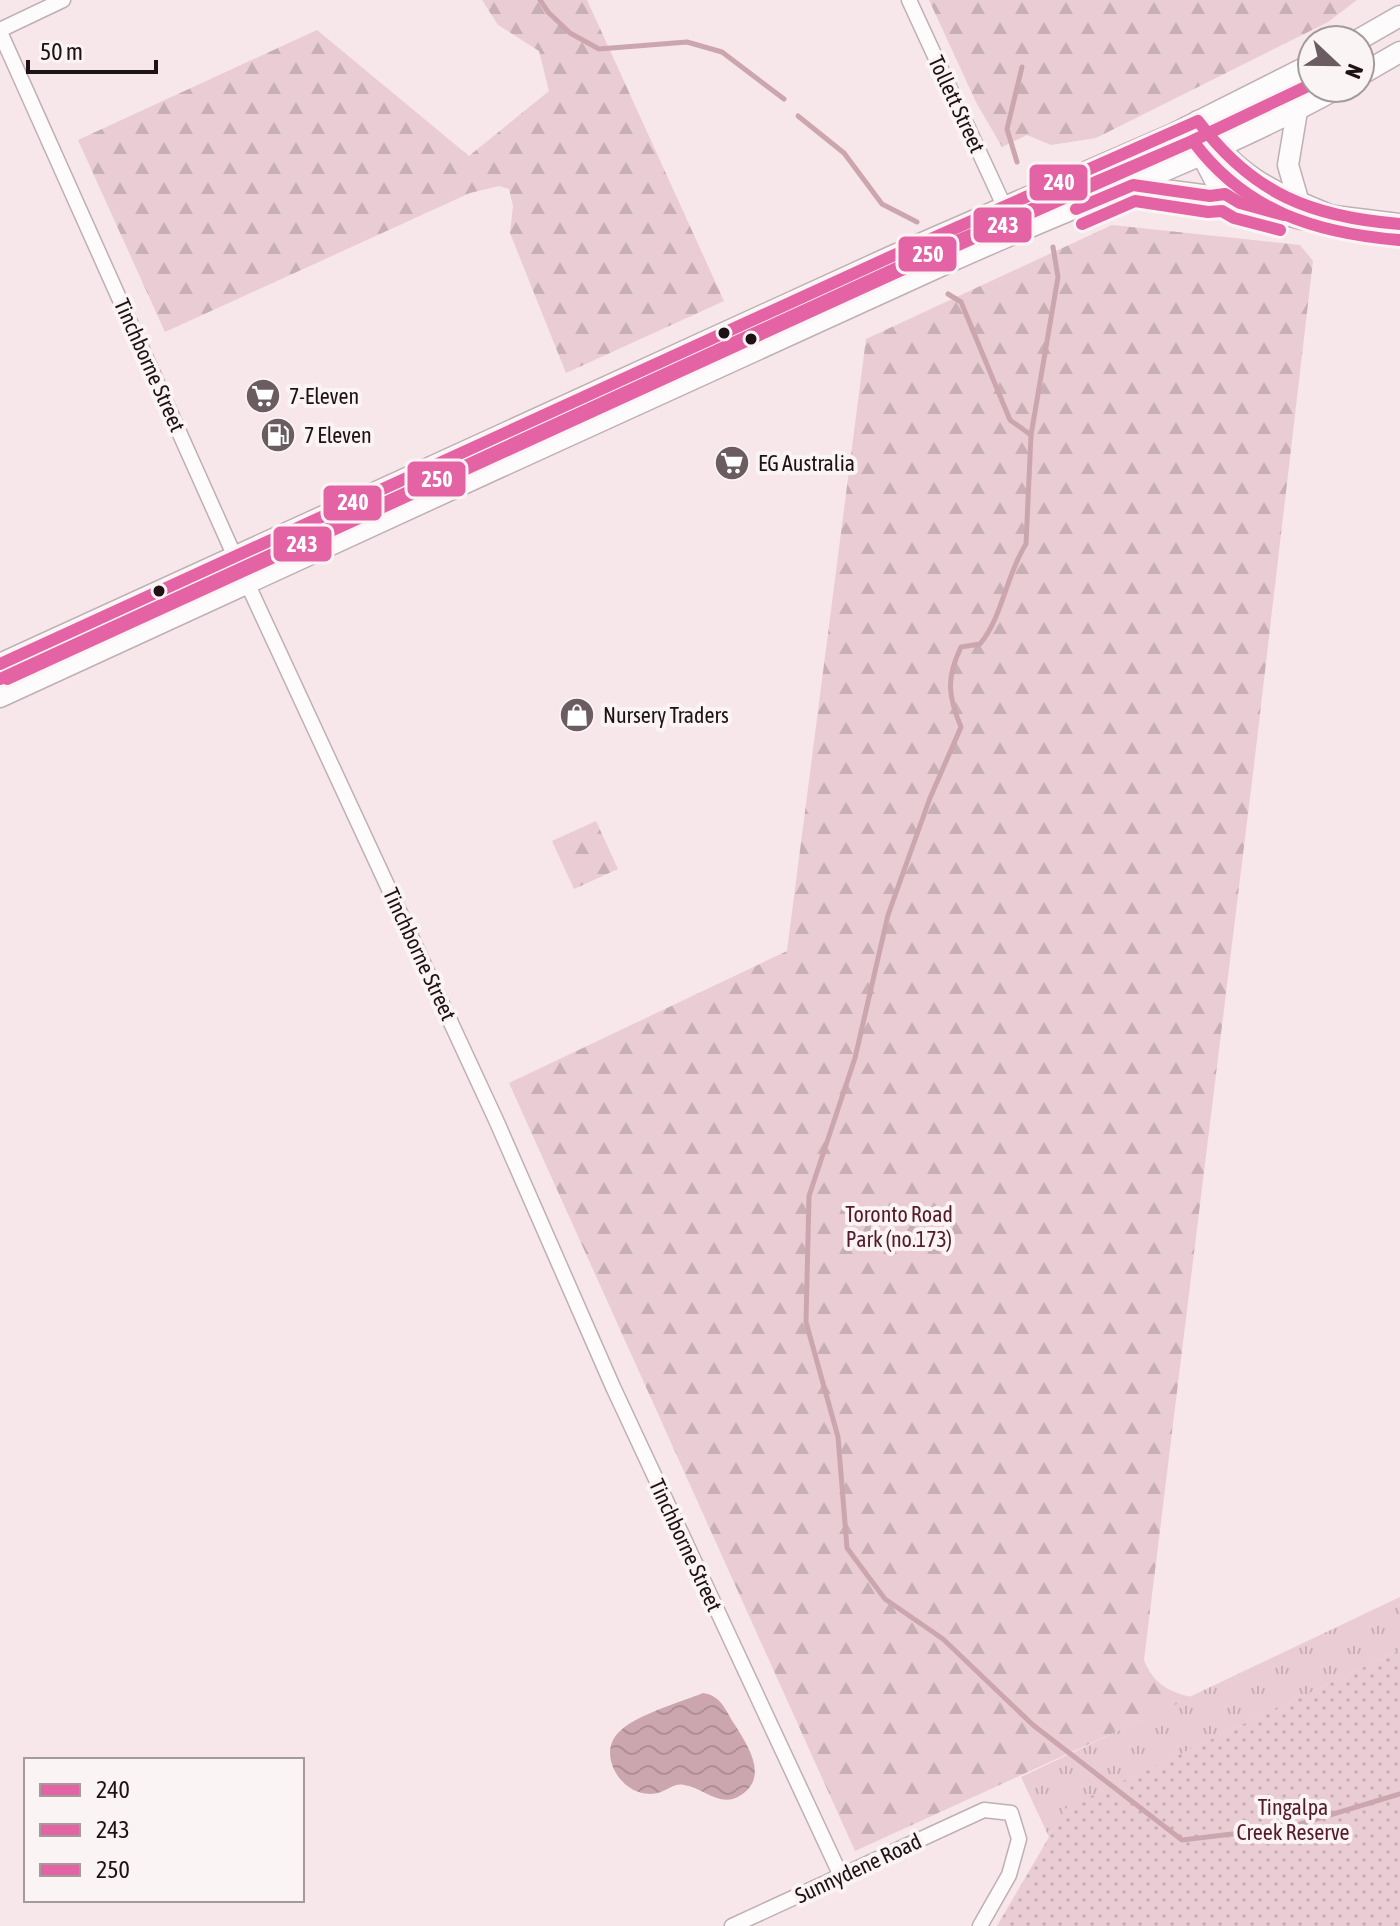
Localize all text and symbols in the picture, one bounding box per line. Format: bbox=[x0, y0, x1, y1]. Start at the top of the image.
scale bar bbox=[28, 24, 156, 74]
north arrow bbox=[1296, 24, 1376, 104]
text: 50 m bbox=[40, 38, 83, 65]
street label: Tollett Street bbox=[923, 51, 991, 157]
text: N bbox=[1340, 61, 1369, 82]
line badge: 240 bbox=[1028, 163, 1089, 202]
text: 240 bbox=[1043, 169, 1075, 195]
line badge: 243 bbox=[972, 206, 1033, 244]
text: 243 bbox=[987, 212, 1019, 238]
line badge: 250 bbox=[897, 235, 958, 273]
text: 250 bbox=[912, 241, 944, 267]
street label: Tinchborne Street bbox=[109, 294, 191, 436]
unlabelled marker bbox=[716, 325, 732, 341]
unlabelled marker bbox=[743, 331, 759, 347]
supermarket icon: 7-Eleven bbox=[244, 377, 282, 415]
place label: 7-Eleven bbox=[289, 383, 359, 409]
fuel station icon: 7 Eleven bbox=[259, 416, 297, 454]
place label: 7 Eleven bbox=[304, 422, 372, 448]
supermarket icon: EG Australia bbox=[713, 444, 751, 482]
place label: EG Australia bbox=[758, 450, 855, 476]
line badge: 250 bbox=[406, 460, 467, 498]
text: 250 bbox=[421, 466, 453, 492]
line badge: 240 bbox=[322, 484, 383, 522]
text: 240 bbox=[337, 489, 369, 515]
line badge: 243 bbox=[272, 525, 333, 563]
text: 243 bbox=[286, 531, 318, 557]
unlabelled marker bbox=[151, 583, 167, 599]
shop icon: Nursery Traders bbox=[558, 696, 596, 734]
place label: Nursery Traders bbox=[603, 702, 729, 728]
street label: Tinchborne Street bbox=[378, 884, 462, 1024]
park label: Toronto Road Park (no.173) bbox=[845, 1201, 953, 1252]
street label: Tinchborne Street bbox=[644, 1475, 728, 1615]
legend bbox=[24, 1758, 304, 1902]
text: 240 bbox=[96, 1776, 130, 1803]
park label: Tingalpa Creek Reserve bbox=[1236, 1794, 1350, 1845]
text: 243 bbox=[96, 1816, 130, 1843]
street label: Sunnydene Road bbox=[791, 1827, 925, 1909]
text: 250 bbox=[96, 1856, 130, 1883]

